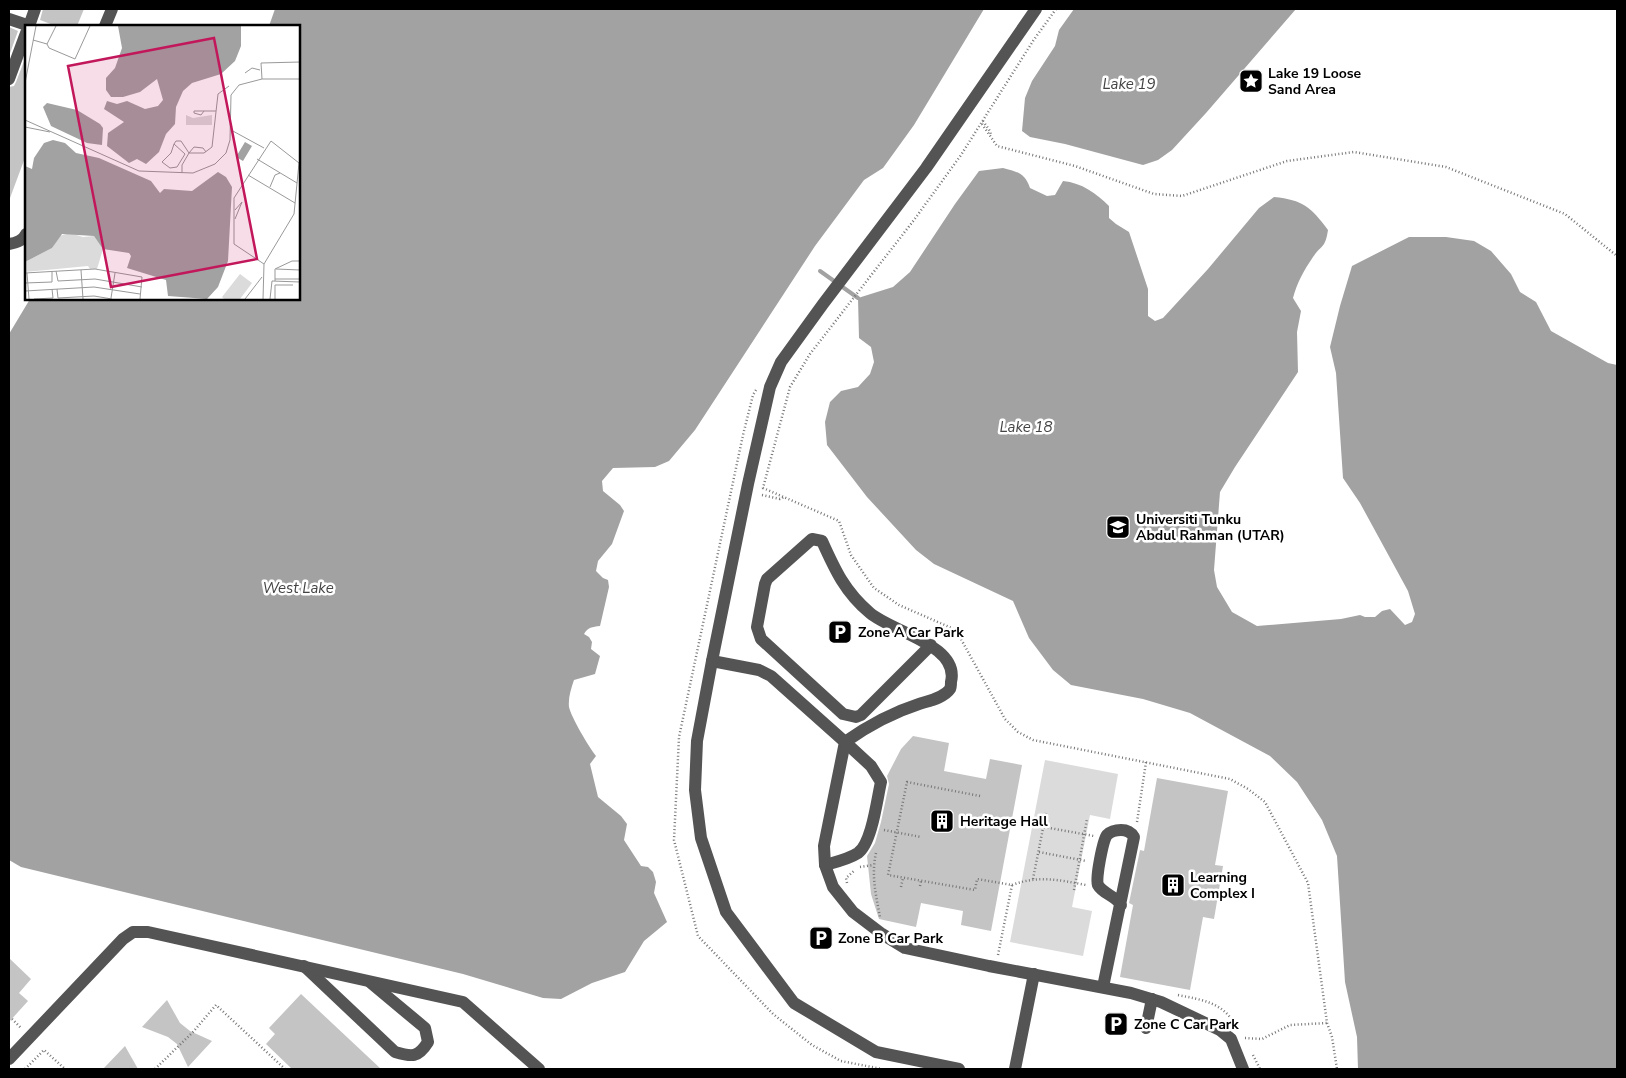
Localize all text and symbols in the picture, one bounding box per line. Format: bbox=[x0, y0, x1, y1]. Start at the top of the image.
inset map bbox=[25, 25, 300, 300]
place label: Lake 19 Loose Sand Area bbox=[1268, 64, 1362, 99]
place icon: Lake 19 Loose Sand Area bbox=[1238, 68, 1264, 94]
water label: Lake 19 bbox=[1102, 74, 1156, 94]
water label: Lake 18 bbox=[999, 417, 1053, 437]
place label: Universiti Tunku Abdul Rahman (UTAR) bbox=[1136, 510, 1285, 545]
school or university icon: Universiti Tunku Abdul Rahman (UTAR) bbox=[1105, 514, 1131, 540]
water label: West Lake bbox=[262, 578, 334, 598]
parking icon: Zone A Car Park bbox=[827, 619, 853, 645]
place label: Zone A Car Park bbox=[858, 623, 964, 642]
building icon: Heritage Hall bbox=[929, 808, 955, 834]
place label: Heritage Hall bbox=[960, 812, 1048, 831]
place label: Learning Complex I bbox=[1190, 868, 1255, 903]
building icon: Learning Complex I bbox=[1160, 872, 1186, 898]
parking icon: Zone B Car Park bbox=[808, 925, 834, 951]
place label: Zone B Car Park bbox=[838, 929, 943, 948]
parking icon: Zone C Car Park bbox=[1103, 1011, 1129, 1037]
place label: Zone C Car Park bbox=[1134, 1015, 1239, 1034]

